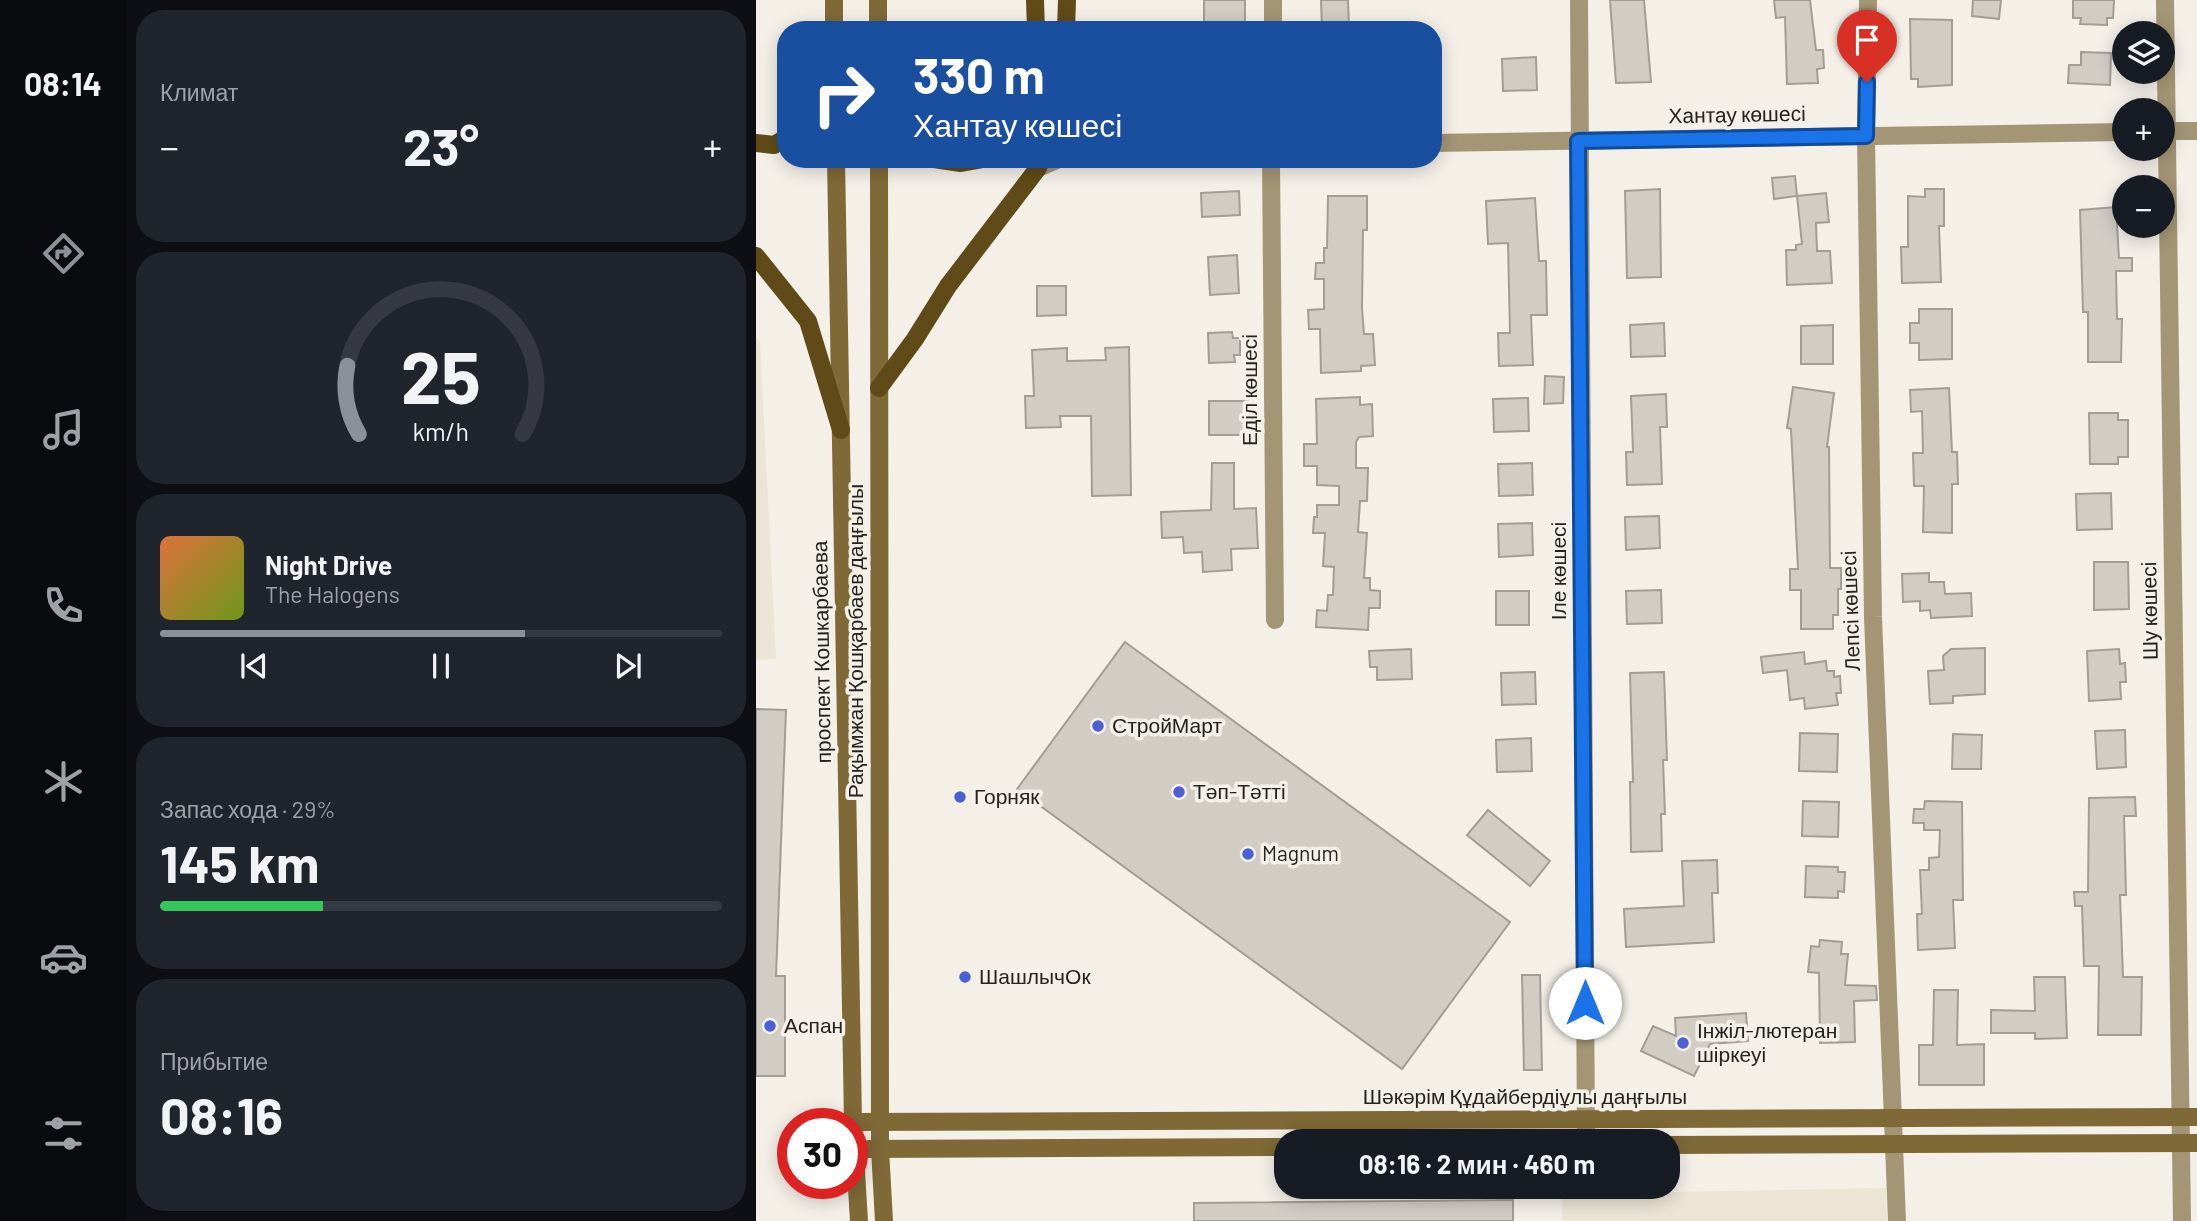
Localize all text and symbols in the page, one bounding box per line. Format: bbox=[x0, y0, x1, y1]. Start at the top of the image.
pin bbox=[1837, 10, 1897, 82]
icon: arrive bbox=[1848, 21, 1886, 59]
map controls bbox=[2112, 21, 2175, 238]
button: layers bbox=[2112, 21, 2175, 84]
text: 330 m bbox=[913, 45, 1045, 104]
icon: right bbox=[798, 49, 889, 140]
text: 08:14 bbox=[24, 64, 102, 102]
text: Климат bbox=[160, 78, 238, 106]
button: + bbox=[2112, 98, 2175, 161]
street label: Хантау көшесі bbox=[1668, 100, 1806, 127]
text: Хантау көшесі bbox=[913, 105, 1122, 143]
text: 23° bbox=[403, 114, 479, 176]
text: − bbox=[160, 123, 179, 169]
text: + bbox=[703, 123, 722, 169]
button: − bbox=[2112, 175, 2175, 238]
icon: directions bbox=[39, 229, 88, 278]
text: 25 bbox=[401, 332, 481, 420]
street label: Еділ көшесі bbox=[1236, 334, 1261, 446]
icon: music bbox=[39, 405, 88, 454]
text: km/h bbox=[413, 416, 469, 446]
street label: Рақымжан Қошқарбаев даңғылы bbox=[842, 484, 867, 798]
street label: Іле көшесі bbox=[1545, 522, 1570, 620]
street label: проспект Кошкарбаева bbox=[806, 540, 835, 764]
text: Night Drive bbox=[265, 549, 392, 580]
street label: Лепсі көшесі bbox=[1835, 550, 1864, 672]
street label: Шу көшесі bbox=[2135, 562, 2162, 660]
text: The Halogens bbox=[265, 580, 400, 608]
icon: phone bbox=[39, 581, 88, 630]
icon: previous bbox=[235, 647, 273, 685]
icon: pause bbox=[422, 647, 460, 685]
icon: next bbox=[609, 647, 647, 685]
place label: СтройМарт bbox=[1112, 712, 1222, 737]
marker: СтройМарт bbox=[1090, 718, 1106, 734]
icon: climate bbox=[39, 757, 88, 806]
place label: Тәп-Тәтті bbox=[1193, 778, 1286, 803]
place label: Горняк bbox=[974, 783, 1040, 808]
marker: Тәп-Тәтті bbox=[1171, 784, 1187, 800]
marker: Горняк bbox=[952, 789, 968, 805]
text: Запас хода · 29% bbox=[160, 795, 336, 823]
text: 145 km bbox=[160, 831, 319, 893]
place label: Magnum bbox=[1262, 840, 1339, 865]
marker: Magnum bbox=[1240, 846, 1256, 862]
icon: car bbox=[39, 933, 88, 982]
place label: ШашлычОк bbox=[979, 963, 1091, 988]
position arrow bbox=[1548, 966, 1622, 1040]
marker: ШашлычОк bbox=[957, 969, 973, 985]
place label: Аспан bbox=[784, 1012, 843, 1037]
place label: Інжіл-лютеран шіркеуі bbox=[1697, 1017, 1837, 1066]
marker: Аспан bbox=[762, 1018, 778, 1034]
marker: Інжіл-лютеран шіркеуі bbox=[1675, 1035, 1691, 1051]
text: Прибытие bbox=[160, 1047, 268, 1075]
text: 08:16 bbox=[160, 1083, 283, 1145]
street label: Шәкәрім Құдайбердіұлы даңғылы bbox=[1363, 1083, 1687, 1108]
speed limit sign: 30 bbox=[777, 1108, 868, 1199]
icon: filters bbox=[39, 1109, 88, 1158]
text: 08:16 · 2 мин · 460 m bbox=[1359, 1148, 1595, 1179]

